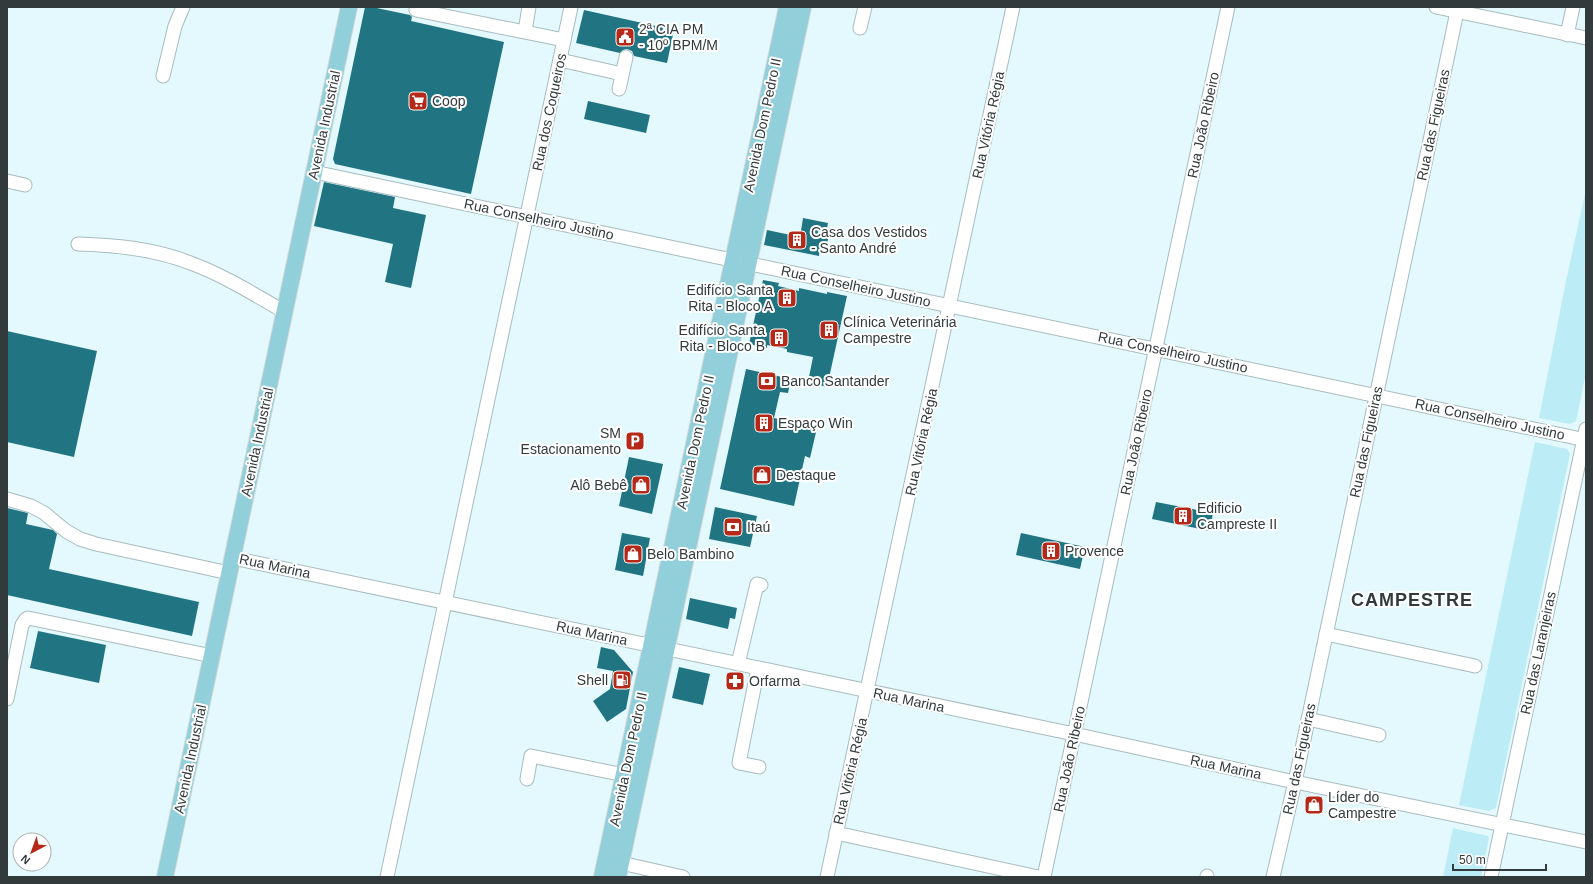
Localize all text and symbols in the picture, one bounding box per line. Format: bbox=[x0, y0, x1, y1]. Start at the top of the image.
place label: 2ª CIA PM - 10º BPM/M bbox=[639, 21, 718, 53]
public building icon: 2ª CIA PM - 10º BPM/M bbox=[614, 26, 636, 48]
street label: Rua dos Coqueiros bbox=[529, 52, 569, 172]
street label: Avenida Dom Pedro II bbox=[740, 56, 784, 194]
street label: Rua das Figueiras bbox=[1413, 68, 1453, 182]
street label: Avenida Industrial bbox=[305, 69, 343, 181]
street label: Rua Vitória Régia bbox=[969, 70, 1007, 180]
street label: Rua João Ribeiro bbox=[1184, 70, 1222, 180]
supermarket icon: Coop bbox=[407, 90, 429, 112]
place label: Coop bbox=[432, 93, 466, 109]
street label: Rua Conselheiro Justino bbox=[463, 195, 615, 243]
place label: Casa dos Vestidos - Santo André bbox=[811, 224, 927, 256]
building icon: Casa dos Vestidos - Santo André bbox=[786, 229, 808, 251]
street label: Rua Conselheiro Justino bbox=[780, 262, 932, 310]
place label: Edifício Santa Rita - Bloco A bbox=[687, 282, 774, 314]
building icon: Edifício Santa Rita - Bloco A bbox=[776, 287, 798, 309]
place label: Clínica Veterinária Campestre bbox=[843, 314, 957, 346]
building icon: Clínica Veterinária Campestre bbox=[818, 319, 840, 341]
place label: Edifício Santa Rita - Bloco B bbox=[679, 322, 765, 354]
building icon: Edifício Santa Rita - Bloco B bbox=[768, 327, 790, 349]
street label: Rua Conselheiro Justino bbox=[1097, 328, 1249, 376]
bank icon: Banco Santander bbox=[756, 370, 778, 392]
street label: Avenida Dom Pedro II bbox=[673, 373, 717, 511]
place label: Banco Santander bbox=[781, 373, 890, 389]
street label: Rua das Figueiras bbox=[1346, 385, 1386, 499]
street label: Avenida Industrial bbox=[238, 386, 276, 498]
street label: Rua Vitória Régia bbox=[902, 387, 940, 497]
street label: Rua João Ribeiro bbox=[1117, 387, 1155, 497]
street label: Rua Conselheiro Justino bbox=[1414, 395, 1566, 443]
building icon: Espaço Win bbox=[753, 412, 775, 434]
place label: Espaço Win bbox=[778, 415, 853, 431]
place label: SM Estacionamento bbox=[521, 425, 621, 457]
parking icon: SM Estacionamento bbox=[624, 430, 646, 452]
shop icon: Destaque bbox=[751, 464, 773, 486]
place label: Destaque bbox=[776, 467, 836, 483]
shop icon: Alô Bebê bbox=[630, 474, 652, 496]
place label: Alô Bebê bbox=[570, 477, 627, 493]
place label: Edificio Campreste II bbox=[1197, 500, 1277, 532]
building icon: Edificio Campreste II bbox=[1172, 505, 1194, 527]
bank icon: Itaú bbox=[722, 516, 744, 538]
place label: Itaú bbox=[747, 519, 770, 535]
building icon: Provence bbox=[1040, 540, 1062, 562]
shop icon: Belo Bambino bbox=[622, 543, 644, 565]
place label: Provence bbox=[1065, 543, 1124, 559]
place label: Belo Bambino bbox=[647, 546, 734, 562]
street label: Rua Marina bbox=[238, 551, 312, 581]
district label: CAMPESTRE bbox=[1351, 590, 1473, 610]
street label: Rua das Laranjeiras bbox=[1517, 590, 1559, 716]
street label: Rua Marina bbox=[555, 618, 629, 648]
fuel station icon: Shell bbox=[611, 669, 633, 691]
pharmacy icon: Orfarma bbox=[724, 670, 746, 692]
place label: Shell bbox=[577, 672, 608, 688]
place label: Orfarma bbox=[749, 673, 801, 689]
street label: Rua Marina bbox=[872, 685, 946, 715]
street label: Avenida Dom Pedro II bbox=[606, 690, 650, 828]
street label: Rua das Figueiras bbox=[1279, 702, 1319, 816]
street label: Avenida Industrial bbox=[171, 703, 209, 815]
street label: Rua João Ribeiro bbox=[1050, 704, 1088, 814]
street label: Rua Vitória Régia bbox=[830, 716, 870, 826]
street label: Rua Marina bbox=[1189, 752, 1263, 782]
place label: Líder do Campestre bbox=[1328, 789, 1397, 821]
shop icon: Líder do Campestre bbox=[1303, 794, 1325, 816]
north arrow bbox=[12, 832, 52, 872]
scale bar bbox=[1453, 846, 1546, 872]
text: N bbox=[18, 852, 32, 867]
text: 50 m bbox=[1459, 853, 1486, 867]

